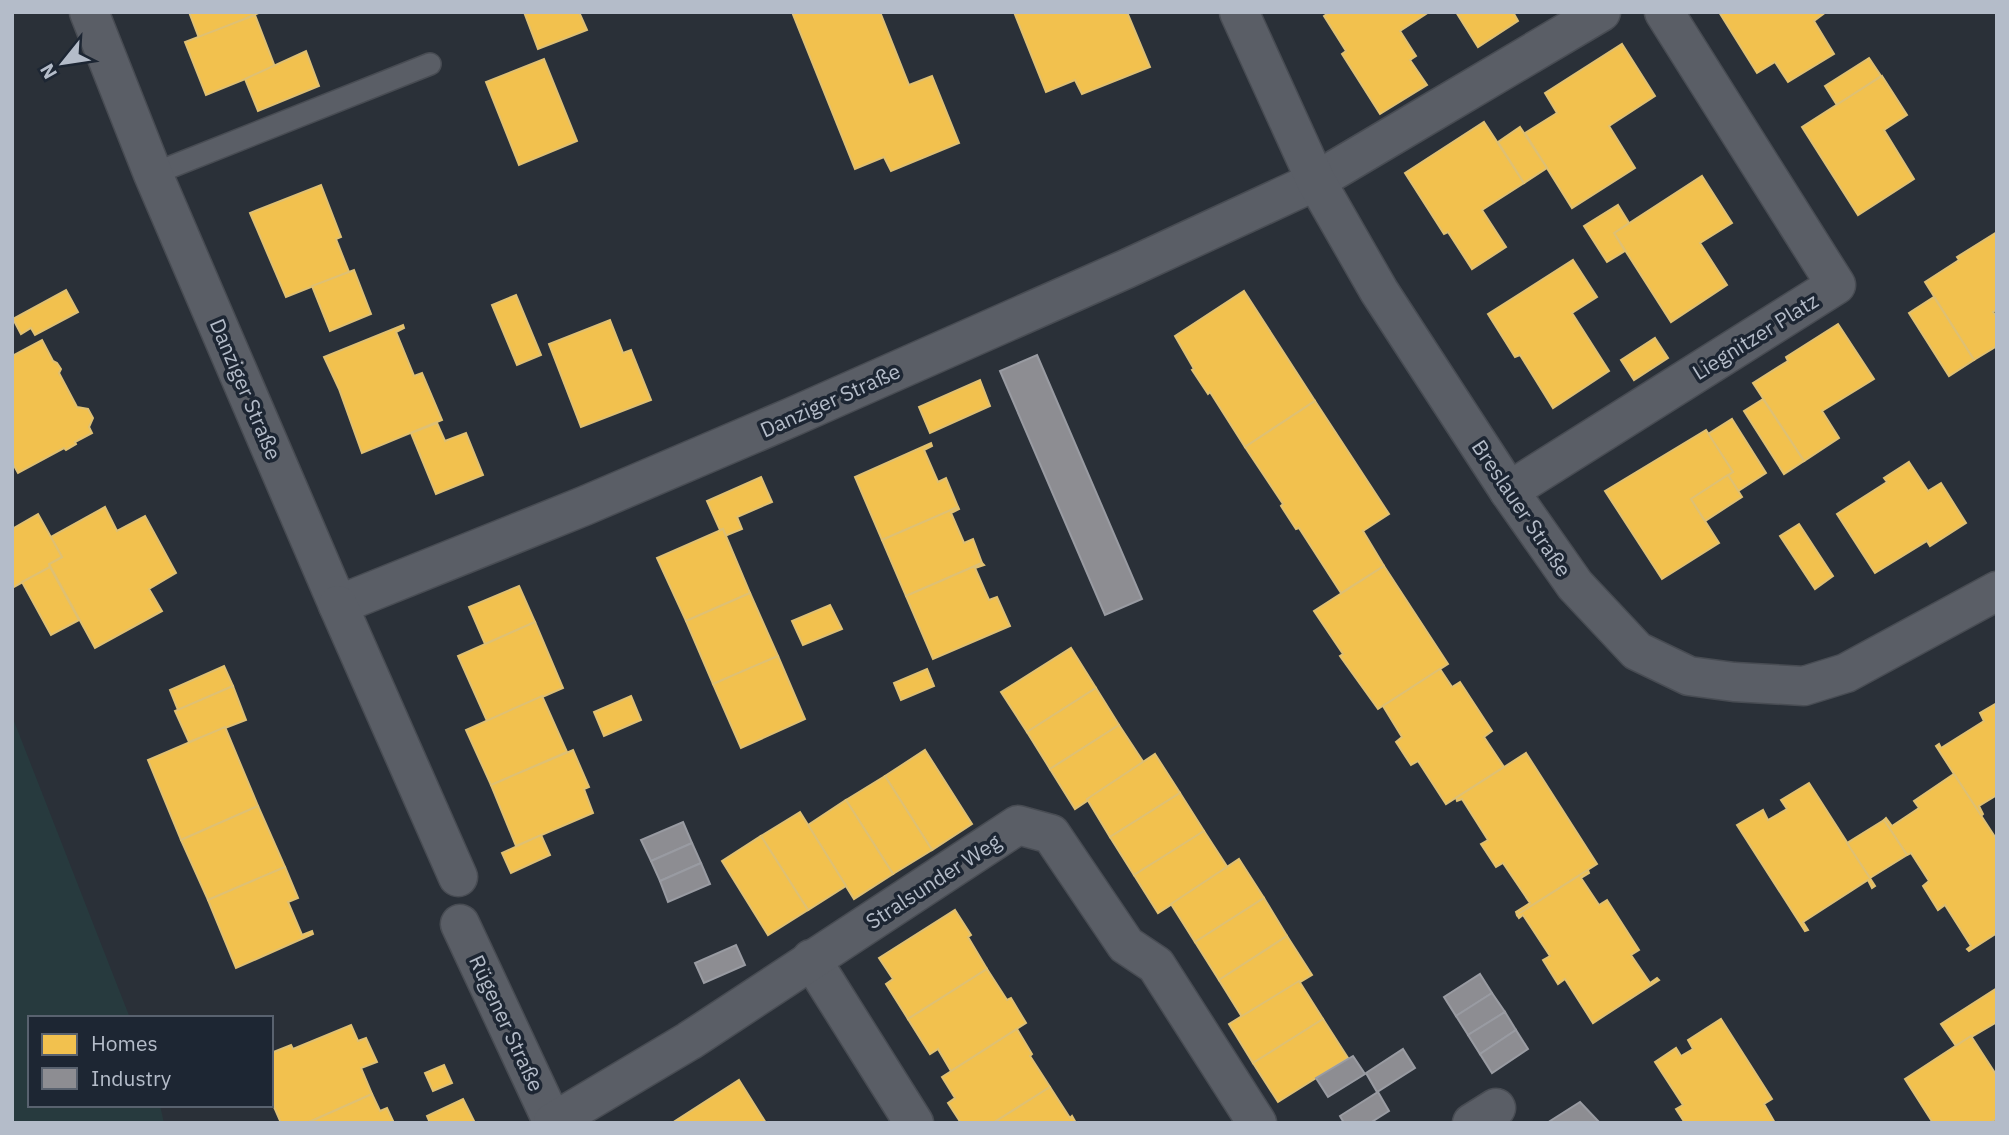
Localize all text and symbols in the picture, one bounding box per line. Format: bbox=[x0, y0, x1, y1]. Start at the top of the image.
north arrow bbox=[28, 28, 98, 98]
text: N bbox=[34, 60, 62, 83]
street label: Liegnitzer Platz bbox=[1687, 286, 1823, 386]
street label: Danziger Straße bbox=[204, 314, 288, 464]
street label: Danziger Straße bbox=[755, 357, 905, 443]
street label: Breslauer Straße bbox=[1466, 434, 1578, 582]
street label: Stralsunder Weg bbox=[860, 827, 1006, 935]
street label: Rügener Straße bbox=[463, 950, 551, 1096]
legend bbox=[28, 1016, 273, 1107]
text: Homes bbox=[91, 1029, 158, 1057]
text: Industry bbox=[91, 1064, 172, 1092]

